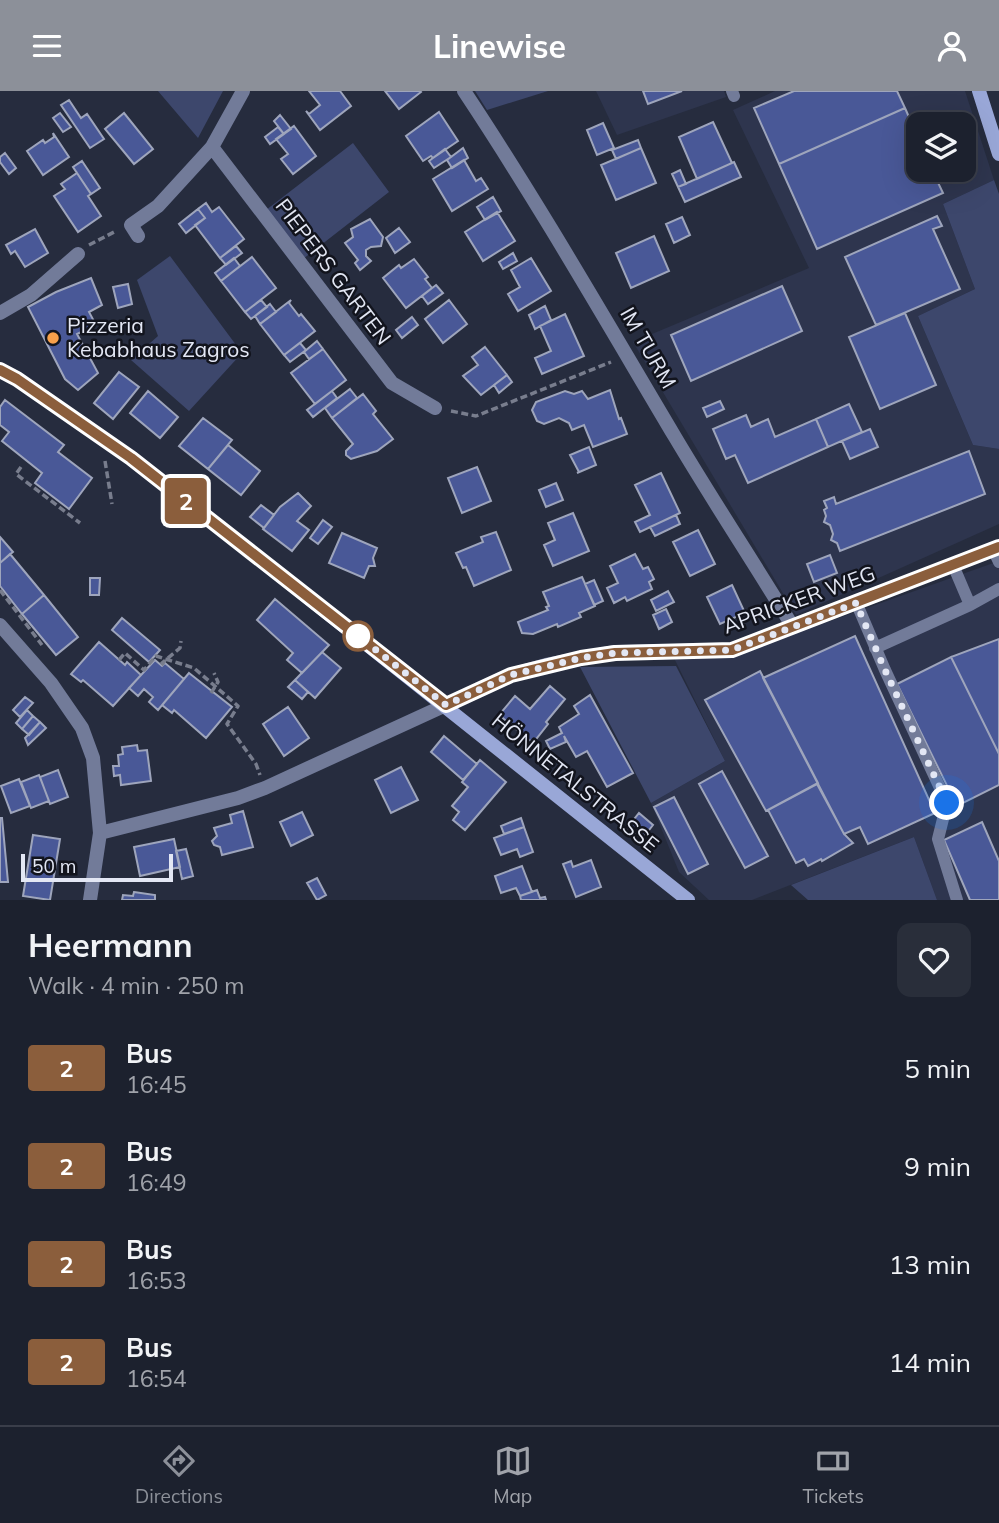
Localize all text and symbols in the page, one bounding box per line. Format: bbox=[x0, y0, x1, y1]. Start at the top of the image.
text: Linewise bbox=[433, 26, 566, 66]
icon: menu bbox=[28, 27, 66, 65]
icon: person bbox=[933, 27, 971, 65]
map controls bbox=[906, 112, 976, 182]
button: layers bbox=[906, 112, 976, 182]
street label: PIEPERS GARTEN bbox=[270, 193, 397, 350]
street label: IM TURM bbox=[615, 302, 683, 393]
place label: Pizzeria Kebabhaus Zagros bbox=[67, 312, 250, 362]
marker: Pizzeria Kebabhaus Zagros bbox=[45, 330, 61, 346]
line badge: 2 bbox=[163, 478, 209, 524]
text: 2 bbox=[179, 486, 193, 516]
street label: APRICKER WEG bbox=[719, 559, 878, 639]
unlabelled marker bbox=[343, 621, 373, 651]
street label: HÖNNETALSTRASSE bbox=[487, 707, 664, 857]
your location bbox=[929, 785, 964, 820]
scale bar bbox=[21, 851, 173, 883]
text: 50 m bbox=[32, 854, 76, 878]
button: heart bbox=[897, 923, 971, 997]
text: Heermann bbox=[28, 924, 193, 965]
text: Walk · 4 min · 250 m bbox=[28, 971, 245, 1000]
text: Bus bbox=[126, 1037, 172, 1070]
text: 5 min bbox=[904, 1052, 971, 1085]
text: 2 bbox=[59, 1053, 74, 1083]
text: 16:45 bbox=[126, 1070, 186, 1099]
text: Bus bbox=[126, 1135, 172, 1168]
text: 9 min bbox=[904, 1150, 971, 1183]
text: 2 bbox=[59, 1151, 74, 1181]
text: 16:49 bbox=[126, 1168, 186, 1197]
text: Bus bbox=[126, 1233, 172, 1266]
text: 13 min bbox=[889, 1248, 971, 1281]
text: 2 bbox=[59, 1249, 74, 1279]
text: 16:53 bbox=[126, 1266, 186, 1295]
text: Bus bbox=[126, 1331, 172, 1364]
text: 14 min bbox=[889, 1346, 971, 1379]
text: 2 bbox=[59, 1347, 74, 1377]
text: 16:54 bbox=[126, 1364, 186, 1393]
tab: Directions bbox=[135, 1442, 223, 1508]
tab: Map bbox=[493, 1442, 532, 1508]
tab: Tickets bbox=[803, 1442, 864, 1508]

